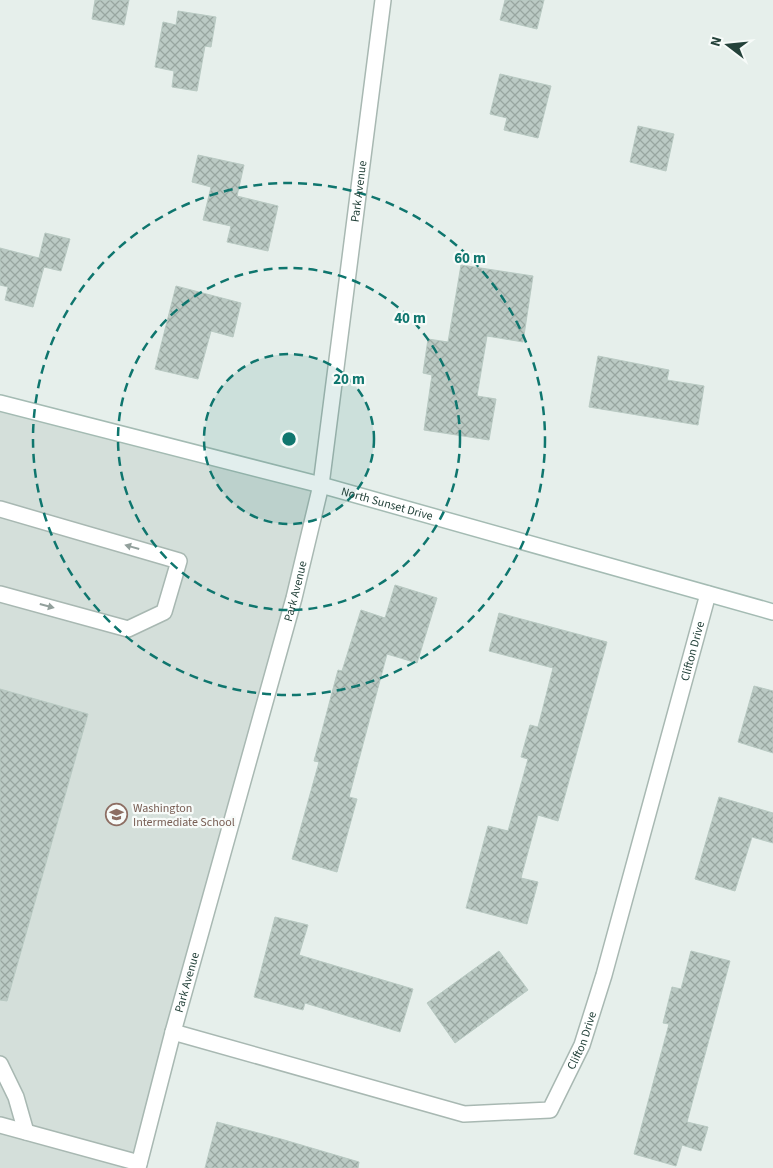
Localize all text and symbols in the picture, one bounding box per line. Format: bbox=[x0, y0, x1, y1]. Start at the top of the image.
north arrow bbox=[703, 20, 753, 70]
text: N bbox=[706, 34, 727, 49]
street label: Park Avenue bbox=[346, 160, 371, 223]
text: 60 m bbox=[454, 248, 486, 269]
text: 40 m bbox=[394, 308, 426, 329]
text: 20 m bbox=[333, 369, 365, 390]
centre of rings bbox=[280, 430, 298, 448]
street label: North Sunset Drive bbox=[339, 483, 435, 525]
one-way arrow bbox=[124, 543, 139, 551]
street label: Park Avenue bbox=[279, 559, 311, 623]
one-way arrow bbox=[40, 603, 55, 611]
street label: Clifton Drive bbox=[676, 619, 709, 683]
place label: Washington Intermediate School bbox=[133, 800, 235, 831]
school or university icon: Washington Intermediate School bbox=[105, 803, 129, 827]
street label: Park Avenue bbox=[170, 950, 203, 1014]
street label: Clifton Drive bbox=[563, 1009, 601, 1073]

